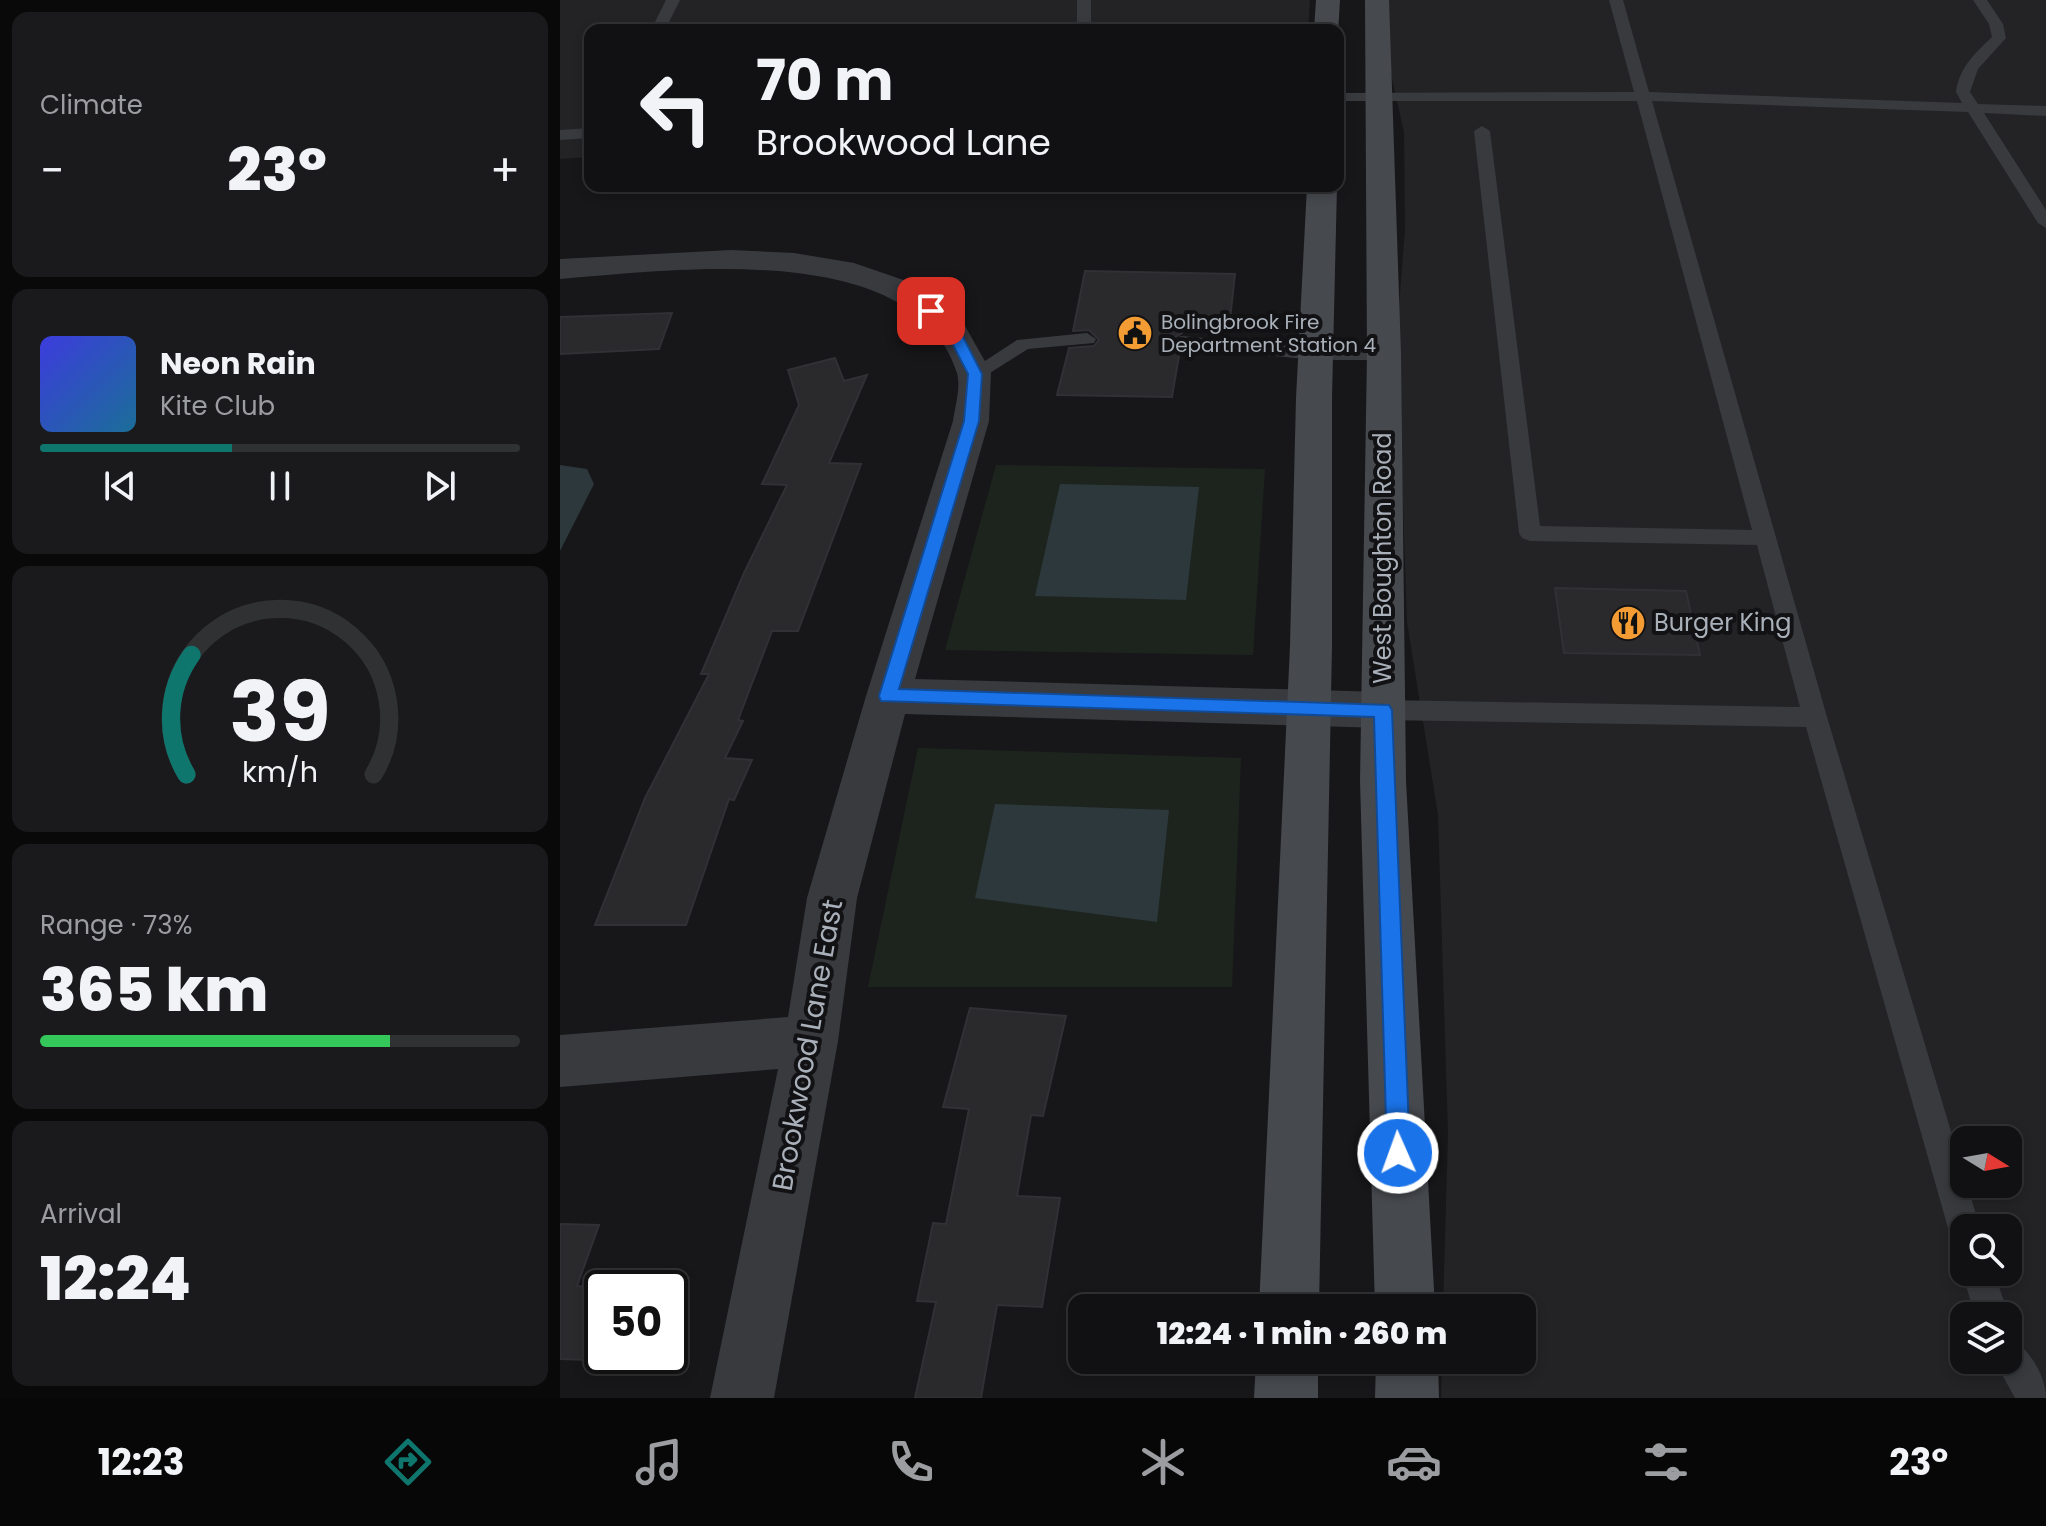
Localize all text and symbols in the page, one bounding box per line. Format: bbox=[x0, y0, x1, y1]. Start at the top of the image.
text: 70 m bbox=[756, 41, 894, 120]
icon: left bbox=[624, 56, 728, 160]
text: Climate bbox=[40, 87, 143, 123]
text: Brookwood Lane bbox=[756, 117, 1051, 168]
text: 23° bbox=[227, 128, 327, 212]
text: − bbox=[40, 140, 64, 201]
text: + bbox=[490, 140, 520, 201]
pin bbox=[897, 277, 965, 345]
icon: arrive bbox=[909, 289, 953, 333]
place label: Bolingbrook Fire Department Station 4 bbox=[1161, 308, 1376, 359]
public building icon: Bolingbrook Fire Department Station 4 bbox=[1116, 314, 1154, 352]
text: Neon Rain bbox=[160, 342, 316, 385]
text: Kite Club bbox=[160, 388, 275, 424]
street label: West Boughton Road bbox=[1366, 432, 1399, 684]
icon: previous bbox=[98, 464, 142, 508]
icon: pause bbox=[258, 464, 302, 508]
icon: next bbox=[418, 464, 462, 508]
restaurant icon: Burger King bbox=[1609, 604, 1647, 642]
place label: Burger King bbox=[1654, 606, 1791, 639]
text: 39 bbox=[229, 654, 331, 770]
text: km/h bbox=[242, 752, 318, 792]
street label: Brookwood Lane East bbox=[763, 896, 852, 1194]
text: Range · 73% bbox=[40, 907, 192, 943]
text: 365 km bbox=[40, 948, 268, 1032]
position arrow bbox=[1356, 1111, 1440, 1195]
north arrow bbox=[1950, 1126, 2022, 1198]
map controls bbox=[1950, 1126, 2022, 1374]
text: Arrival bbox=[40, 1196, 122, 1232]
button: search bbox=[1950, 1214, 2022, 1286]
text: 12:24 bbox=[40, 1237, 191, 1321]
speed limit sign: 50 bbox=[584, 1270, 688, 1374]
button: layers bbox=[1950, 1302, 2022, 1374]
text: 12:24 · 1 min · 260 m bbox=[1157, 1312, 1447, 1355]
icon: directions bbox=[380, 1434, 436, 1490]
icon: music bbox=[631, 1434, 687, 1490]
icon: phone bbox=[883, 1434, 939, 1490]
icon: climate bbox=[1135, 1434, 1191, 1490]
icon: car bbox=[1386, 1434, 1442, 1490]
icon: filters bbox=[1638, 1434, 1694, 1490]
text: 12:23 bbox=[98, 1437, 184, 1488]
text: 23° bbox=[1889, 1437, 1948, 1488]

